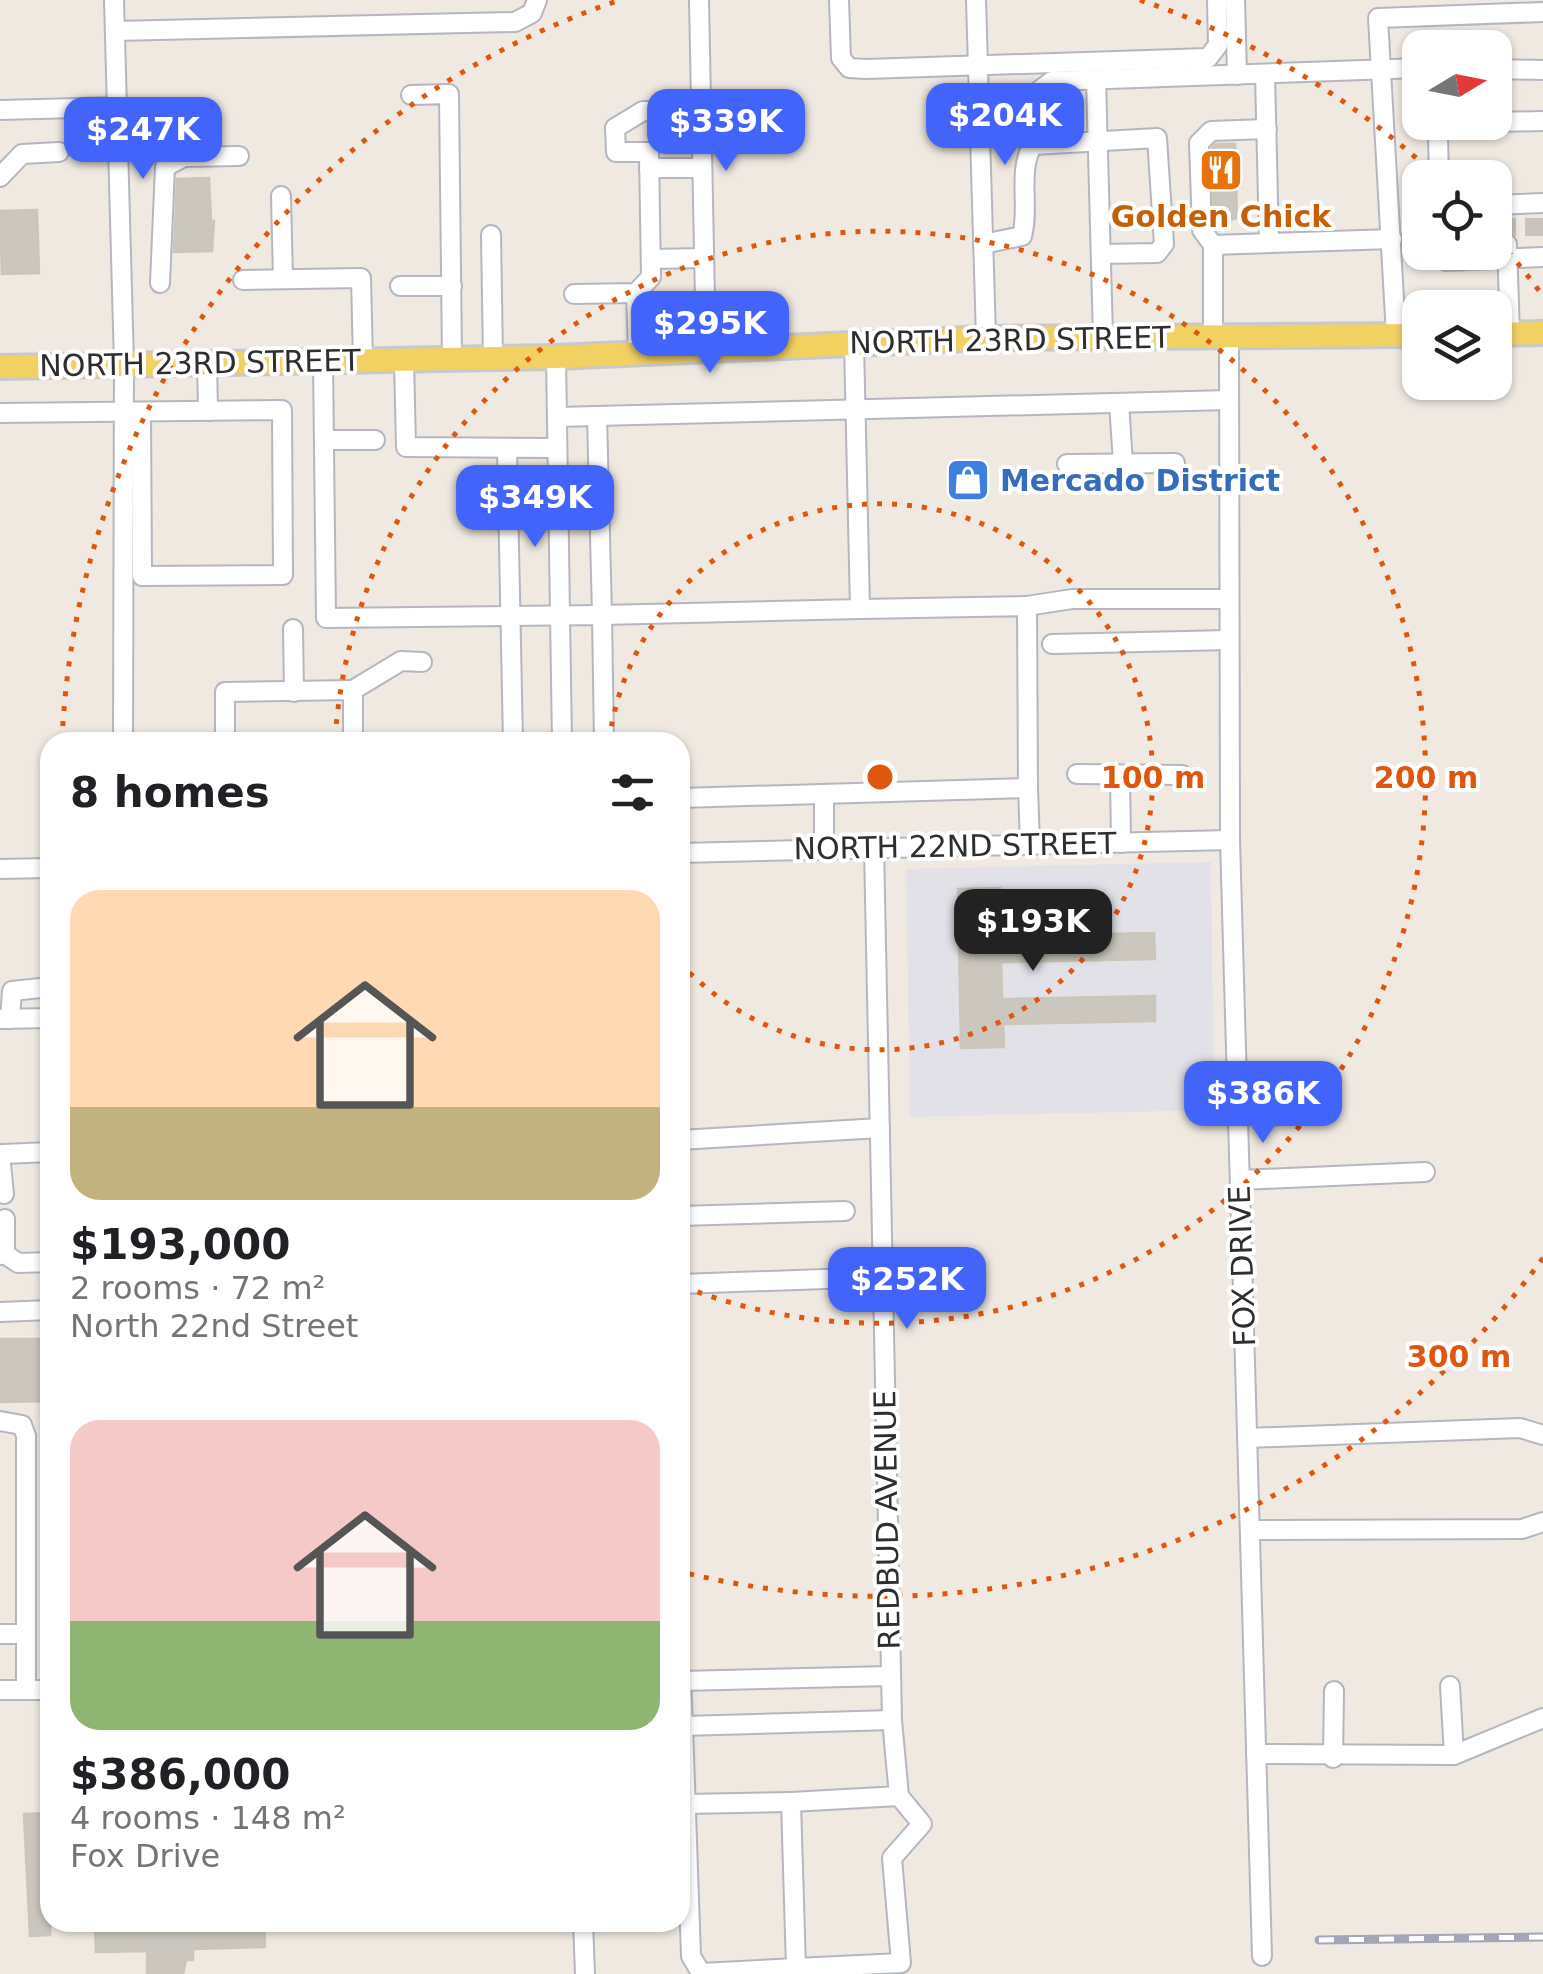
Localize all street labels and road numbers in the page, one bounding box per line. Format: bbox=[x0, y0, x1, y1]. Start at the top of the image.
street label: NORTH 23RD STREET bbox=[849, 320, 1172, 360]
street label: NORTH 23RD STREET bbox=[39, 343, 362, 383]
street label: NORTH 22ND STREET bbox=[793, 826, 1117, 866]
street label: FOX DRIVE bbox=[1222, 1185, 1262, 1347]
street label: REDBUD AVENUE bbox=[867, 1390, 907, 1650]

